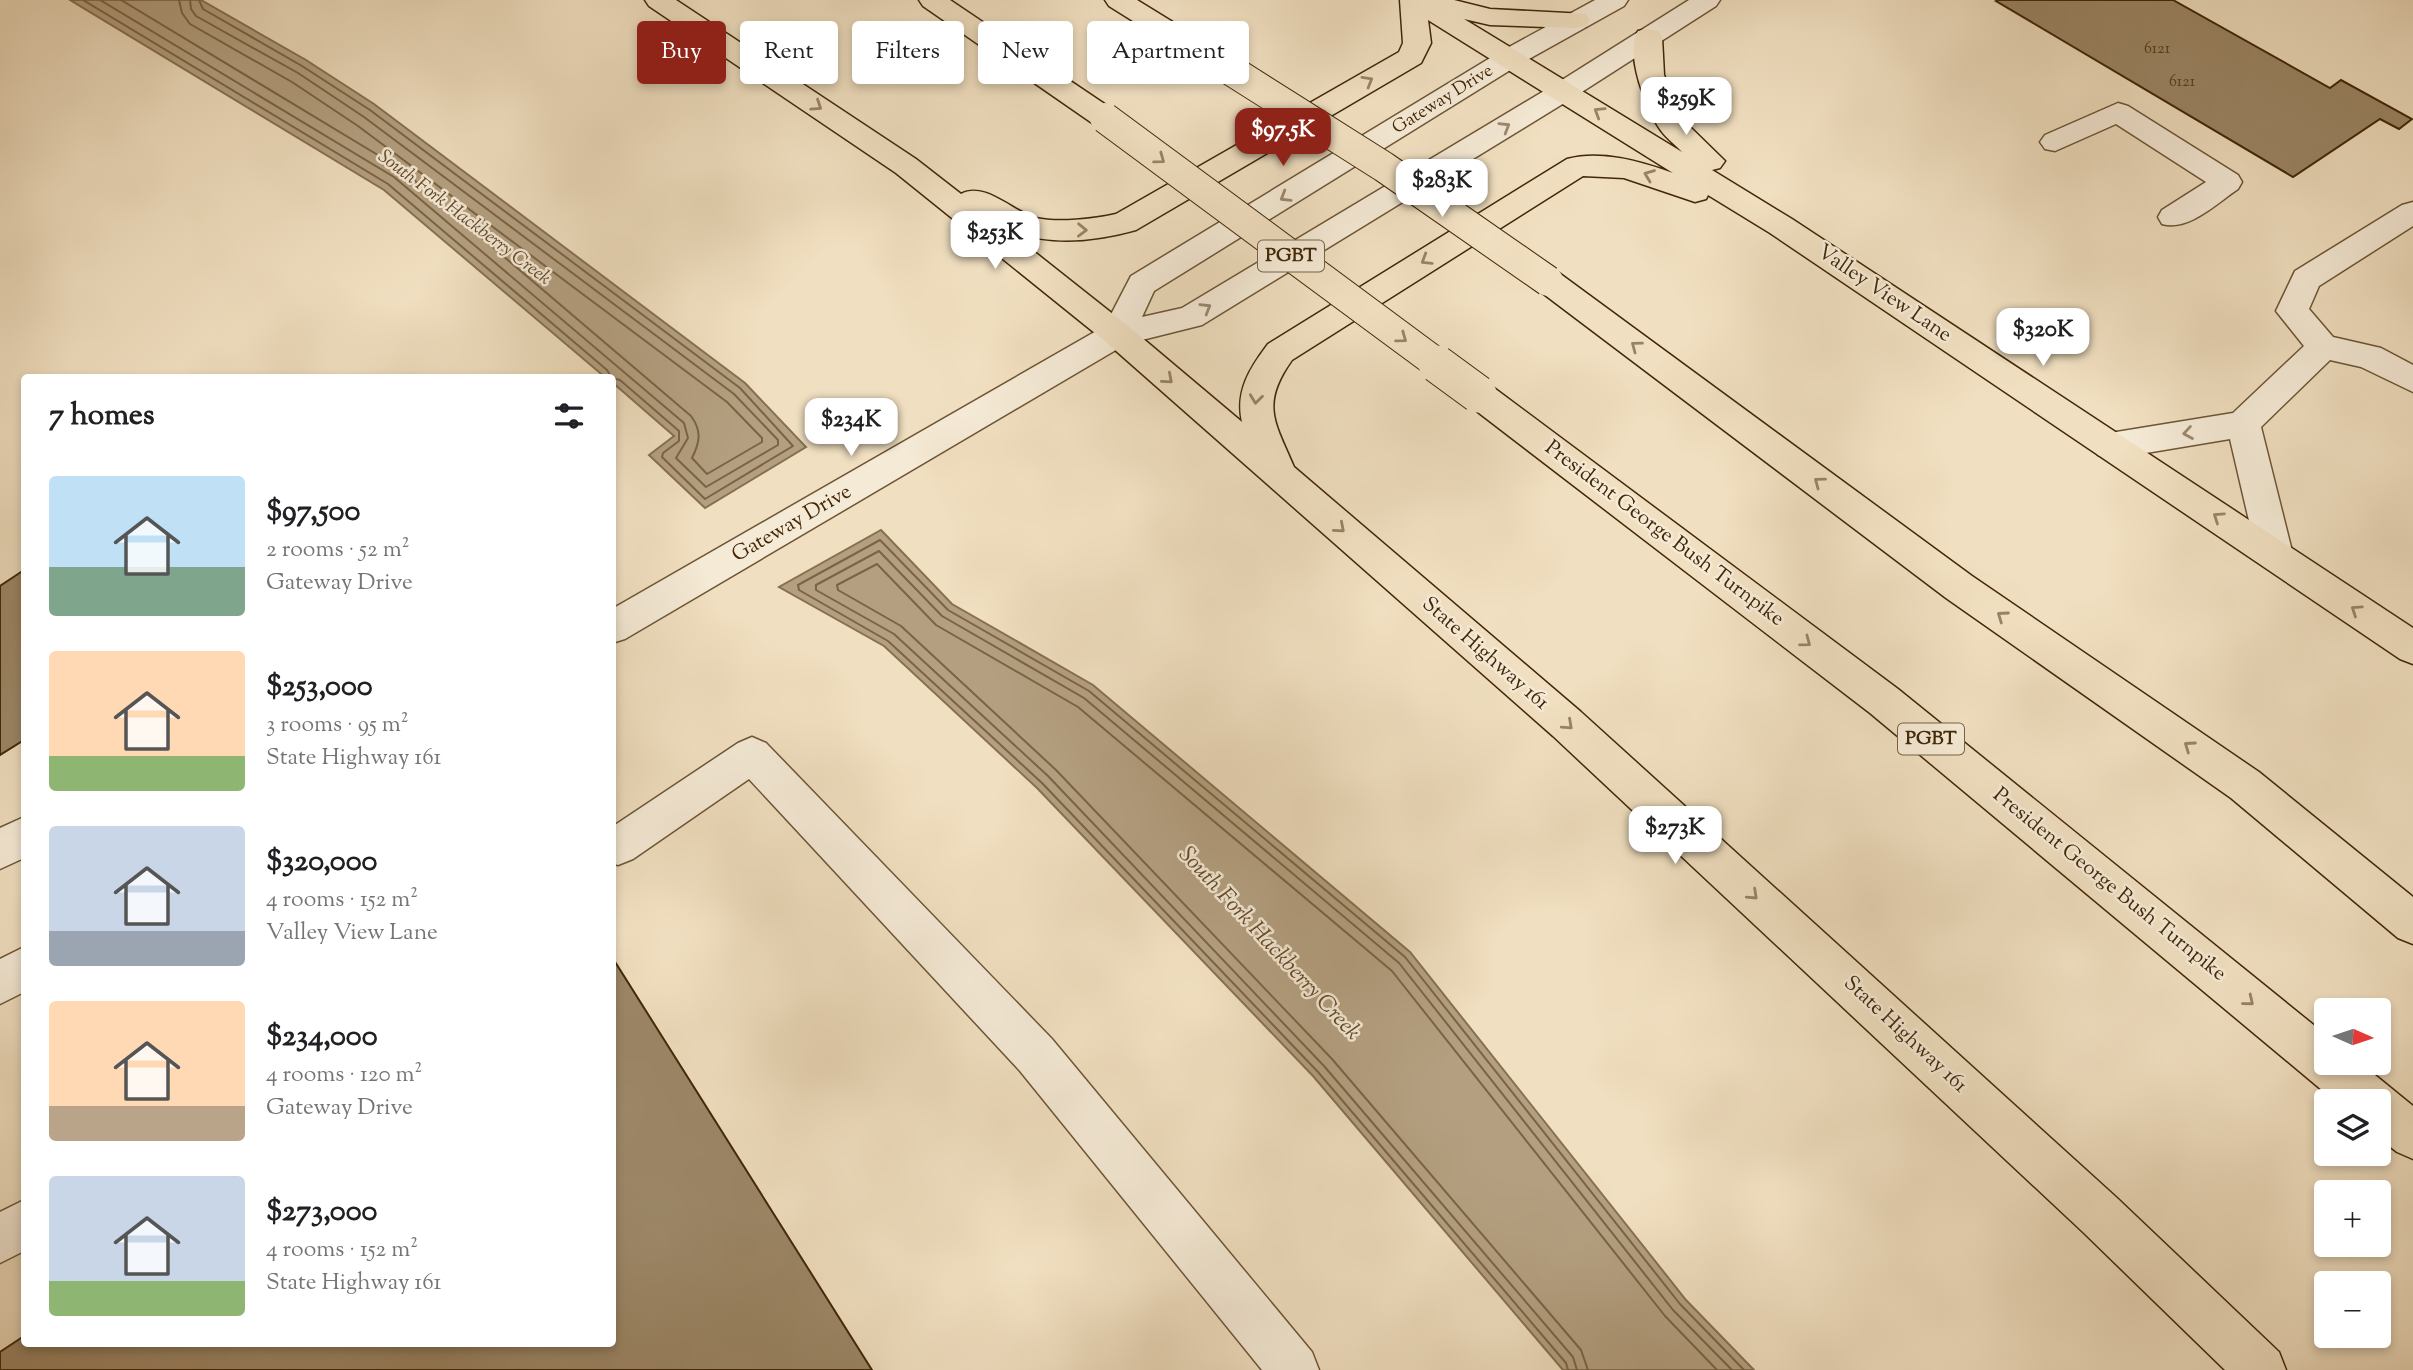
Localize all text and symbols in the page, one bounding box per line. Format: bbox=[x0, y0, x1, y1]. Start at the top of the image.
chip: Buy bbox=[637, 21, 726, 84]
chip: Rent bbox=[740, 21, 838, 84]
chip: Filters bbox=[852, 21, 964, 84]
chip: New bbox=[978, 21, 1073, 84]
chip: Apartment bbox=[1087, 21, 1249, 84]
house number: 6121 bbox=[2144, 38, 2171, 61]
street label: Gateway Drive bbox=[1387, 59, 1499, 141]
house number: 6121 bbox=[2169, 71, 2196, 94]
one-way arrow bbox=[1361, 76, 1374, 89]
pin: $259K bbox=[1637, 78, 1735, 137]
text: $259K bbox=[1657, 83, 1715, 116]
one-way arrow bbox=[809, 98, 822, 111]
pin: $97.5K bbox=[1226, 108, 1340, 168]
one-way arrow bbox=[1593, 108, 1606, 121]
text: $97.5K bbox=[1251, 114, 1315, 147]
one-way arrow bbox=[1497, 123, 1510, 136]
water label: South Fork Hackberry Creek bbox=[372, 144, 556, 292]
one-way arrow bbox=[1152, 151, 1165, 163]
pin: $283K bbox=[1393, 160, 1491, 219]
text: $283K bbox=[1412, 165, 1472, 198]
one-way arrow bbox=[1644, 169, 1656, 183]
one-way arrow bbox=[1280, 188, 1293, 201]
pin: $253K bbox=[946, 212, 1044, 271]
text: $253K bbox=[967, 217, 1023, 250]
one-way arrow bbox=[1077, 222, 1088, 238]
street label: Valley View Lane bbox=[1811, 238, 1957, 350]
road number: PGBT bbox=[1258, 240, 1324, 272]
one-way arrow bbox=[1421, 252, 1434, 265]
one-way arrow bbox=[1198, 304, 1211, 317]
pin: $320K bbox=[1994, 308, 2092, 368]
text: $320K bbox=[2012, 314, 2074, 347]
one-way arrow bbox=[1394, 329, 1407, 342]
one-way arrow bbox=[1631, 342, 1644, 355]
one-way arrow bbox=[1160, 371, 1173, 383]
one-way arrow bbox=[1249, 393, 1264, 405]
text: 7 homes bbox=[49, 395, 154, 438]
icon: filters bbox=[550, 397, 588, 435]
pin: $234K bbox=[802, 398, 900, 458]
text: $234K bbox=[821, 404, 881, 437]
one-way arrow bbox=[2182, 425, 2194, 440]
street label: President George Bush Turnpike bbox=[1538, 434, 1790, 634]
street label: Gateway Drive bbox=[727, 478, 857, 570]
one-way arrow bbox=[1814, 478, 1827, 490]
text: $97,500 bbox=[266, 491, 360, 534]
icon: home bbox=[105, 504, 189, 588]
one-way arrow bbox=[2213, 513, 2226, 526]
one-way arrow bbox=[1332, 520, 1345, 532]
text: 2 rooms · 52 m² bbox=[266, 534, 409, 567]
text: Gateway Drive bbox=[266, 567, 413, 600]
street label: State Highway 161 bbox=[1415, 590, 1555, 718]
one-way arrow bbox=[2351, 606, 2364, 619]
one-way arrow bbox=[1997, 612, 2010, 625]
one-way arrow bbox=[1798, 633, 1811, 646]
text: $253,000 bbox=[266, 666, 373, 709]
icon: home bbox=[105, 679, 189, 763]
text: 3 rooms · 95 m² bbox=[266, 709, 409, 742]
one-way arrow bbox=[1560, 717, 1573, 729]
road number: PGBT bbox=[1898, 724, 1964, 754]
text: State Highway 161 bbox=[266, 742, 441, 775]
one-way arrow bbox=[2184, 742, 2197, 754]
street label: President George Bush Turnpike bbox=[1986, 781, 2232, 989]
pin: $273K bbox=[1626, 806, 1724, 866]
text: $273K bbox=[1645, 812, 1705, 845]
water label: South Fork Hackberry Creek bbox=[1170, 840, 1368, 1048]
text: $320,000 bbox=[266, 841, 377, 884]
icon: home bbox=[105, 854, 189, 938]
text: 4 rooms · 152 m² bbox=[266, 884, 418, 917]
one-way arrow bbox=[1745, 887, 1758, 900]
text: Valley View Lane bbox=[266, 917, 438, 950]
street label: State Highway 161 bbox=[1836, 969, 1974, 1101]
one-way arrow bbox=[2241, 993, 2254, 1005]
north arrow bbox=[2314, 998, 2390, 1074]
map controls bbox=[2314, 998, 2391, 1348]
text: $234,000 bbox=[266, 1016, 378, 1059]
icon: home bbox=[105, 1029, 189, 1113]
text: 4 rooms · 120 m² bbox=[266, 1059, 422, 1092]
button: layers bbox=[2314, 1089, 2391, 1166]
text: Gateway Drive bbox=[266, 1092, 413, 1125]
button: + bbox=[2314, 1180, 2391, 1257]
text: $273,000 bbox=[266, 1191, 377, 1234]
icon: home bbox=[105, 1204, 189, 1288]
text: 4 rooms · 152 m² bbox=[266, 1234, 418, 1267]
text: State Highway 161 bbox=[266, 1267, 441, 1300]
button: − bbox=[2314, 1271, 2391, 1348]

